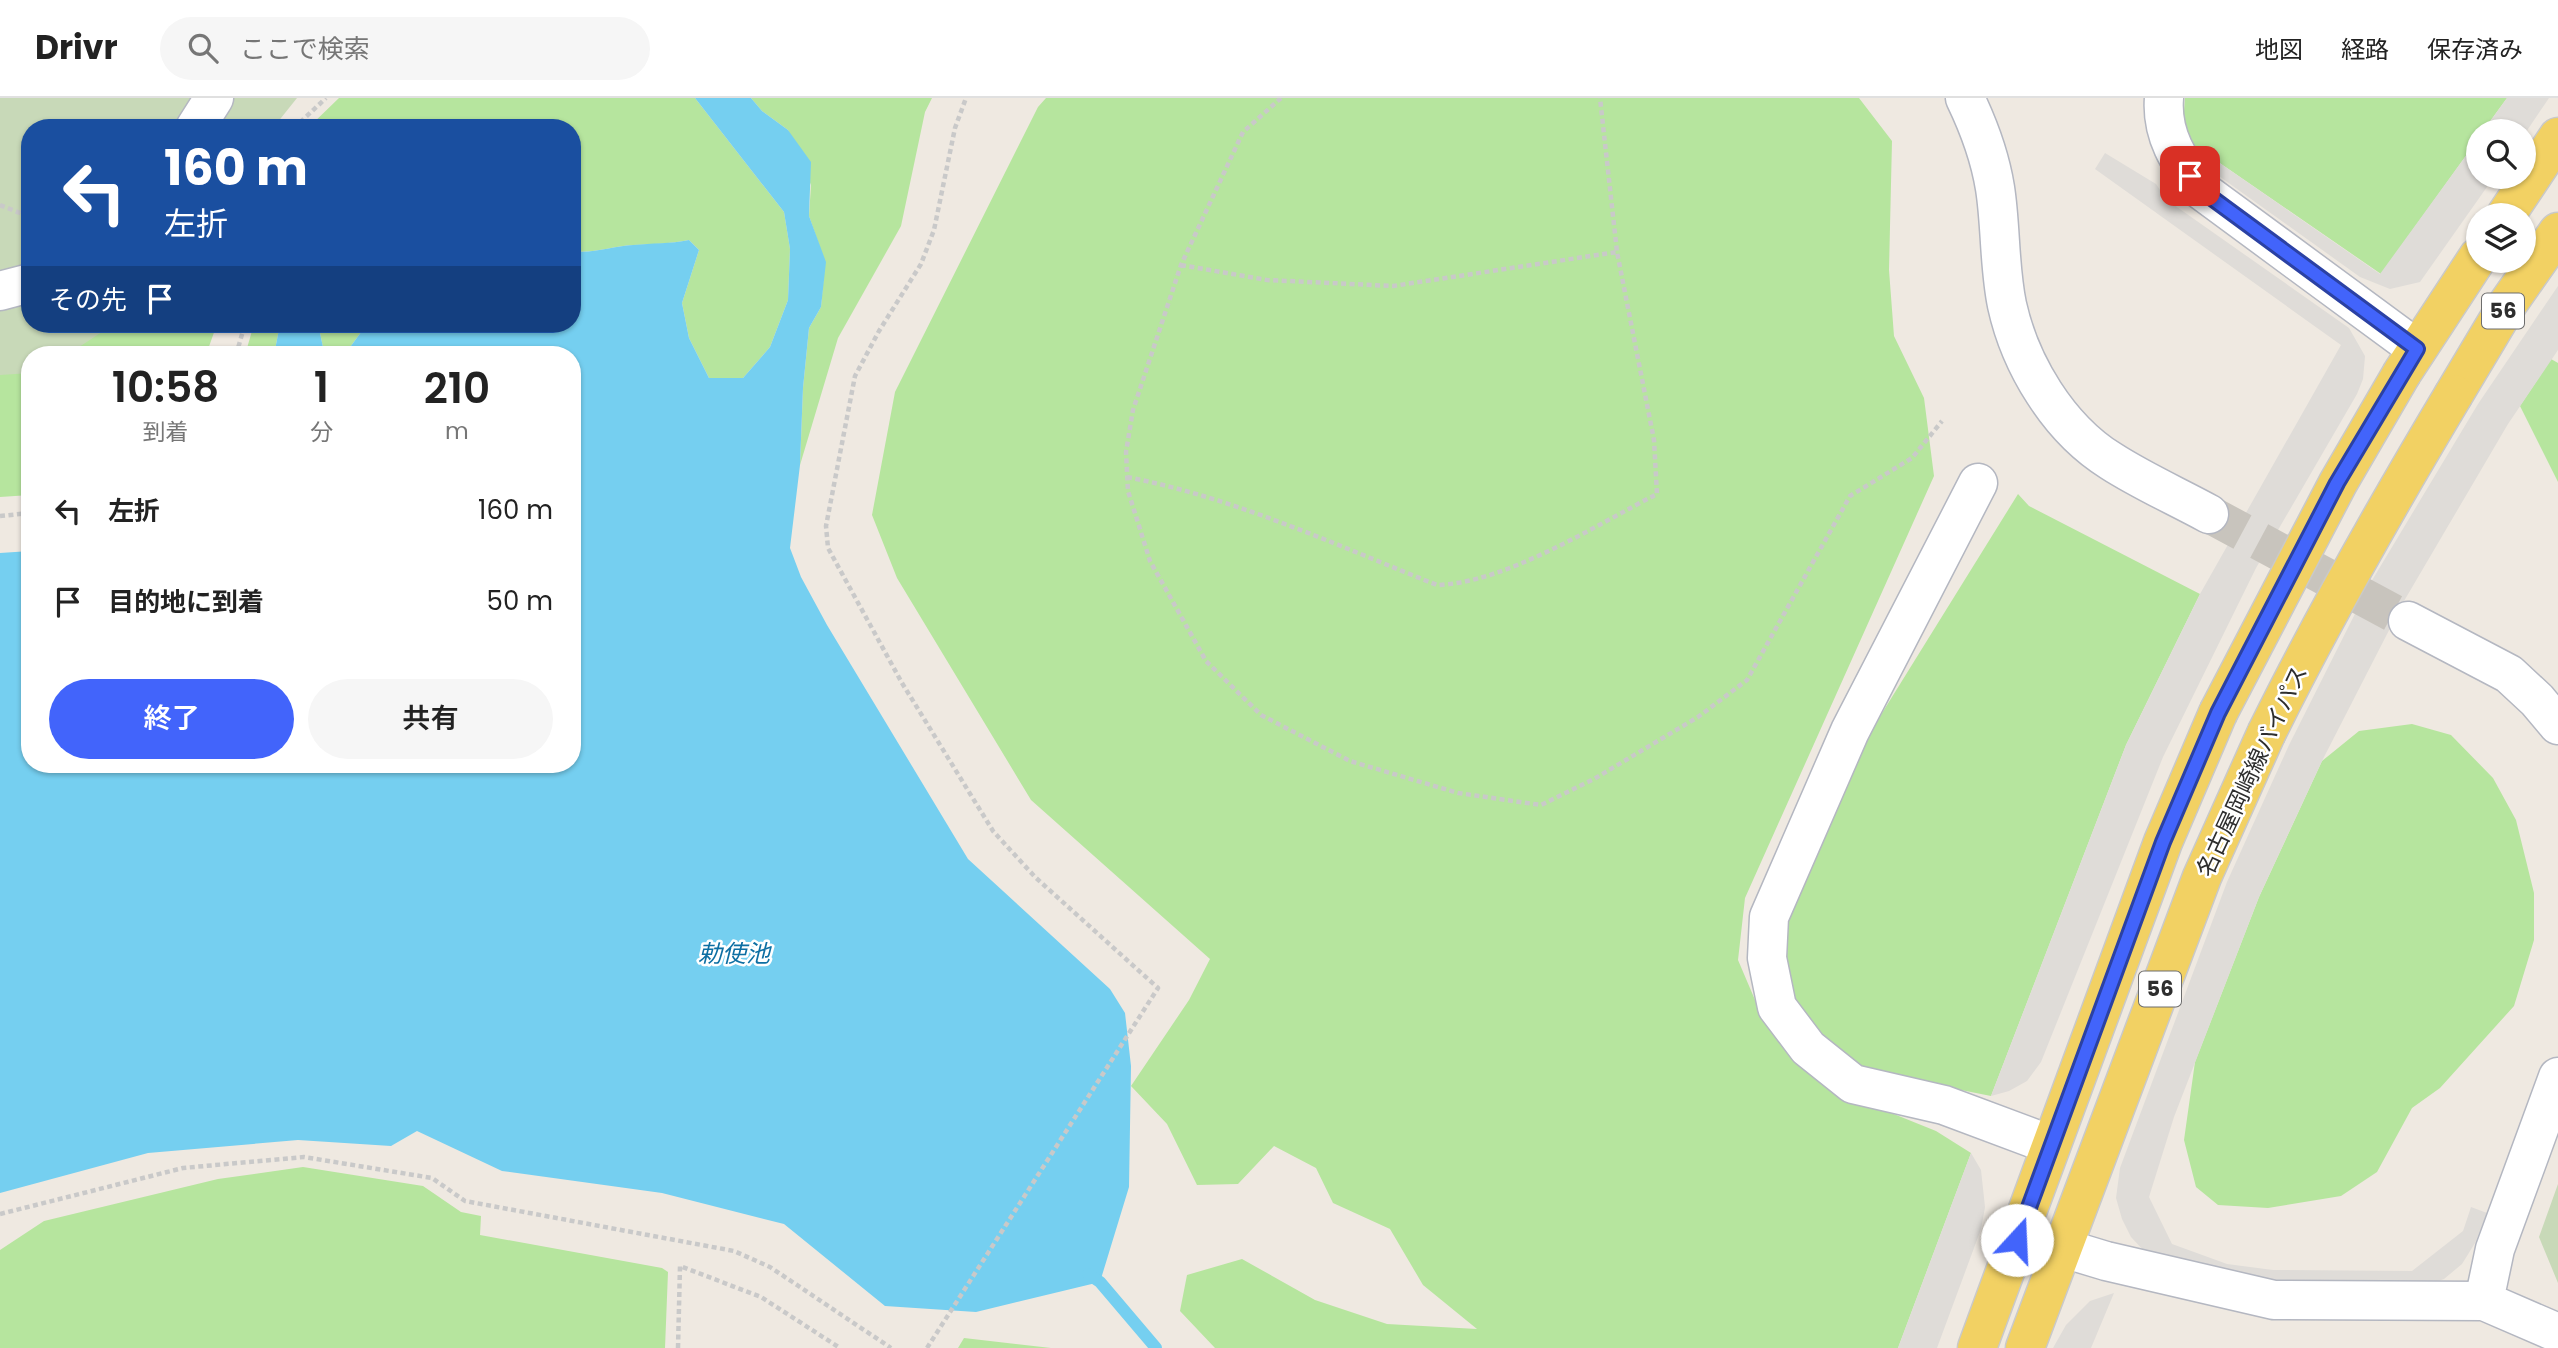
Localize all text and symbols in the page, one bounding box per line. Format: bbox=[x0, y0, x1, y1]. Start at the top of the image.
search box bbox=[160, 17, 650, 80]
text: Drivr bbox=[35, 24, 118, 71]
icon: search bbox=[184, 29, 222, 67]
text: ここで検索 bbox=[240, 31, 370, 67]
text: 地図 bbox=[2255, 33, 2303, 66]
text: 経路 bbox=[2341, 33, 2389, 66]
text: 保存済み bbox=[2427, 33, 2523, 66]
map controls bbox=[2466, 119, 2536, 273]
button: search bbox=[2466, 119, 2536, 189]
text: 160 m bbox=[164, 134, 308, 202]
pin bbox=[2160, 146, 2220, 206]
icon: left bbox=[49, 147, 140, 238]
icon: arrive bbox=[2171, 157, 2209, 195]
text: 左折 bbox=[164, 201, 228, 246]
button: layers bbox=[2466, 203, 2536, 273]
icon: arrive bbox=[141, 280, 179, 318]
text: その先 bbox=[49, 282, 127, 318]
road number: 56 bbox=[2482, 294, 2524, 328]
text: 10:58 bbox=[112, 358, 219, 417]
text: 1 bbox=[314, 358, 329, 417]
text: 210 bbox=[424, 359, 490, 418]
text: m bbox=[445, 415, 469, 447]
text: 到着 bbox=[142, 416, 188, 448]
text: 分 bbox=[310, 416, 333, 448]
icon: left bbox=[49, 492, 87, 530]
text: 160 m bbox=[478, 492, 553, 528]
text: 左折 bbox=[108, 493, 160, 529]
icon: arrive bbox=[49, 583, 87, 621]
text: 50 m bbox=[487, 583, 553, 619]
text: 目的地に到着 bbox=[108, 584, 264, 620]
street label: 名古屋岡崎線バイパス bbox=[2189, 660, 2315, 882]
button: 終了 bbox=[49, 679, 294, 759]
button: 共有 bbox=[308, 679, 553, 759]
water label: 勅使池 bbox=[698, 937, 772, 970]
road number: 56 bbox=[2139, 972, 2181, 1006]
position arrow bbox=[1980, 1203, 2054, 1277]

